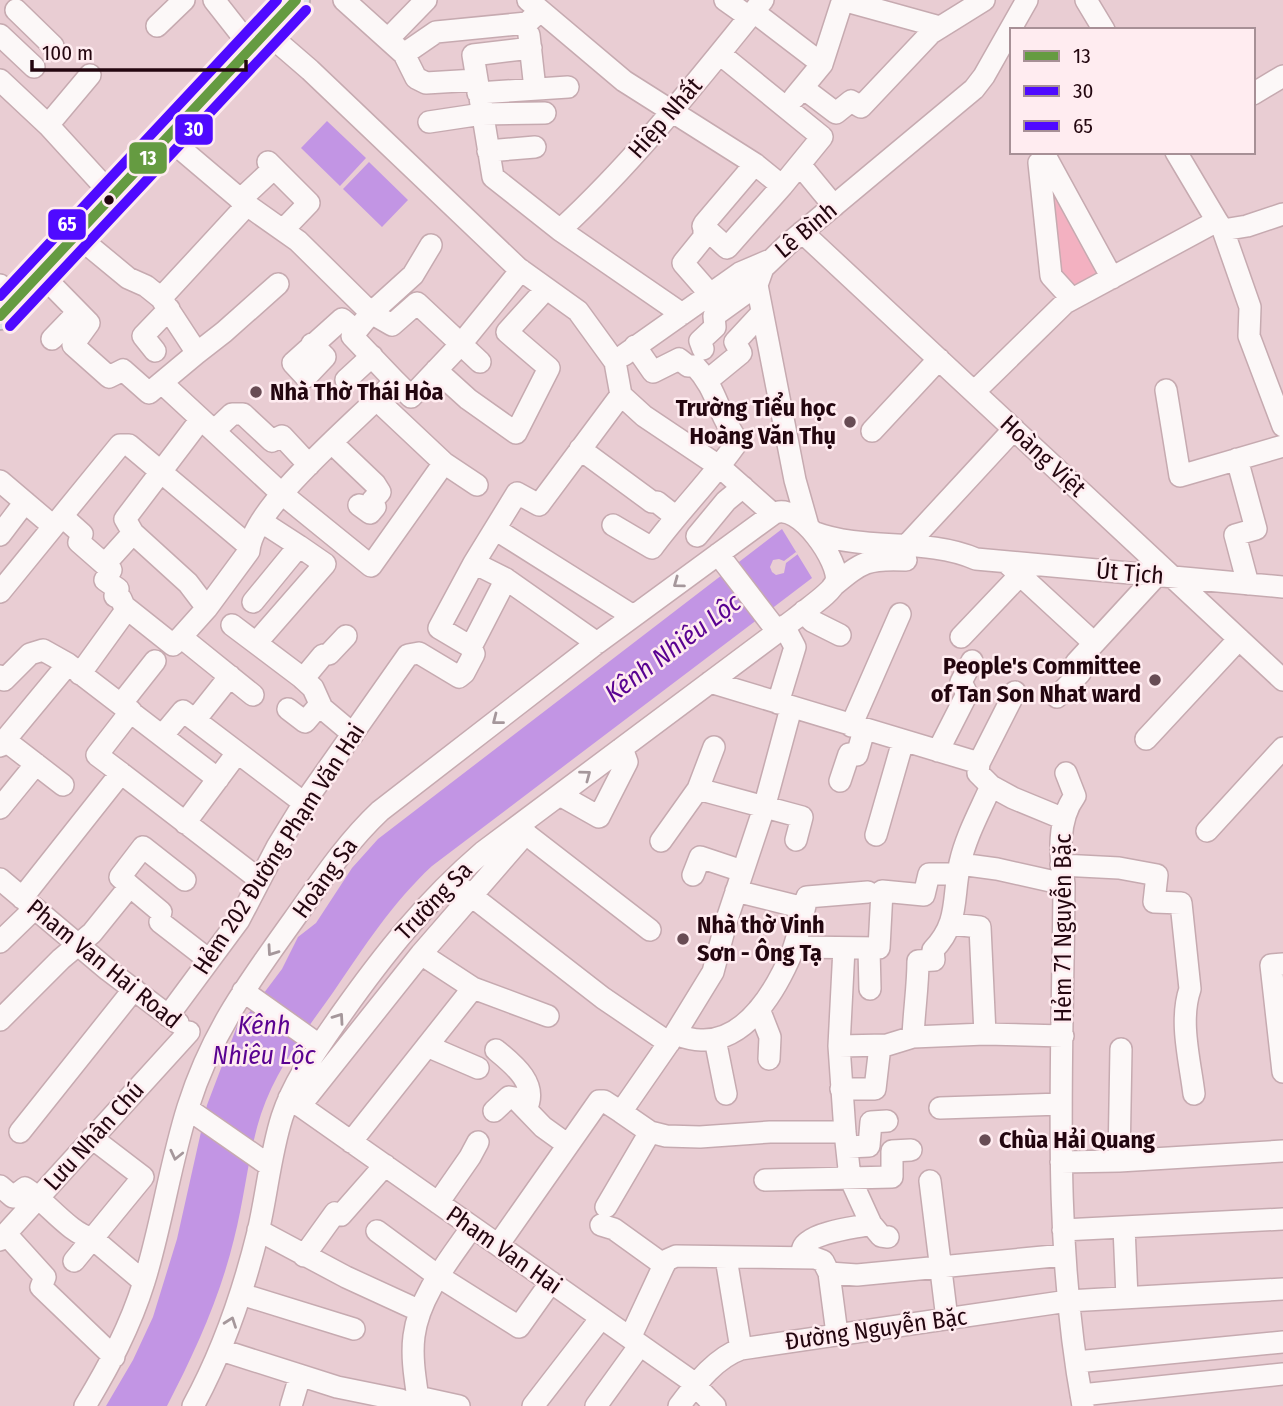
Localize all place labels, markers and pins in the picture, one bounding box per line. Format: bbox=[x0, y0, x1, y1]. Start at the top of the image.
unlabelled marker bbox=[102, 193, 116, 207]
place label: Nhà Thờ Thái Hòa bbox=[270, 378, 444, 406]
marker: Nhà Thờ Thái Hòa bbox=[248, 384, 264, 400]
place label: Trường Tiểu học Hoàng Văn Thụ bbox=[676, 392, 837, 450]
marker: Trường Tiểu học Hoàng Văn Thụ bbox=[842, 414, 858, 430]
place label: People's Committee of Tan Son Nhat ward bbox=[931, 652, 1141, 708]
marker: People's Committee of Tan Son Nhat ward bbox=[1147, 672, 1163, 688]
place label: Nhà thờ Vinh Sơn - Ông Tạ bbox=[697, 911, 825, 967]
marker: Nhà thờ Vinh Sơn - Ông Tạ bbox=[675, 931, 691, 947]
place label: Chùa Hải Quang bbox=[999, 1126, 1155, 1154]
marker: Chùa Hải Quang bbox=[977, 1132, 993, 1148]

